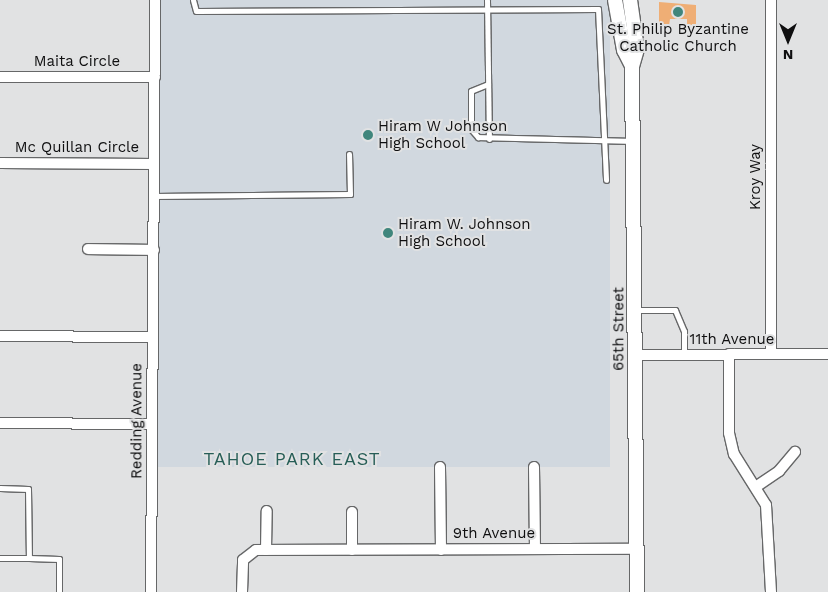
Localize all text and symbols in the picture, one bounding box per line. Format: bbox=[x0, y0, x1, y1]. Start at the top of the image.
marker: St. Philip Byzantine Catholic Church bbox=[672, 6, 684, 18]
north arrow bbox=[763, 15, 813, 65]
place label: St. Philip Byzantine Catholic Church bbox=[607, 20, 749, 55]
text: N bbox=[783, 47, 793, 63]
street label: Maita Circle bbox=[34, 53, 120, 71]
place label: Hiram W Johnson High School bbox=[378, 117, 508, 152]
marker: Hiram W Johnson High School bbox=[362, 129, 374, 141]
street label: Mc Quillan Circle bbox=[15, 139, 139, 157]
street label: Kroy Way bbox=[747, 144, 765, 210]
place label: Hiram W. Johnson High School bbox=[398, 215, 531, 250]
marker: Hiram W. Johnson High School bbox=[382, 227, 394, 239]
street label: 65th Street bbox=[610, 287, 628, 371]
street label: 11th Avenue bbox=[689, 331, 775, 349]
street label: Redding Avenue bbox=[128, 363, 146, 479]
district label: TAHOE PARK EAST bbox=[201, 448, 383, 470]
street label: 9th Avenue bbox=[453, 525, 535, 543]

